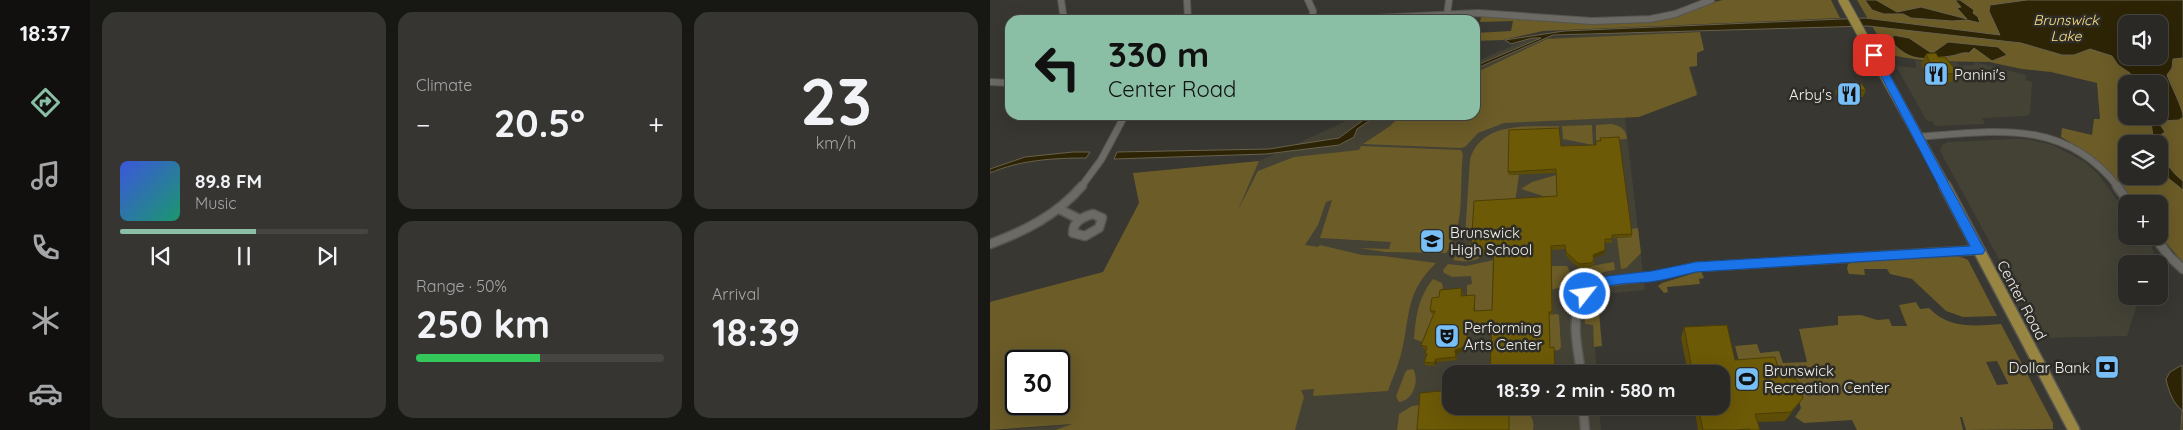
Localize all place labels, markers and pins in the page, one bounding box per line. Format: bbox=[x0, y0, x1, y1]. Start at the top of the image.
pin bbox=[1853, 34, 1895, 76]
restaurant icon: Panini's bbox=[1923, 61, 1949, 87]
place label: Panini's bbox=[1954, 65, 2006, 84]
restaurant icon: Arby's bbox=[1836, 81, 1862, 107]
place label: Arby's bbox=[1789, 85, 1832, 104]
place label: Brunswick High School bbox=[1450, 223, 1532, 259]
school or university icon: Brunswick High School bbox=[1419, 228, 1445, 254]
place label: Performing Arts Center bbox=[1464, 318, 1542, 354]
theatre icon: Performing Arts Center bbox=[1434, 323, 1460, 349]
bank icon: Dollar Bank bbox=[2094, 354, 2120, 380]
place label: Dollar Bank bbox=[2009, 358, 2090, 377]
place label: Brunswick Recreation Center bbox=[1764, 361, 1890, 397]
sports icon: Brunswick Recreation Center bbox=[1734, 366, 1760, 392]

